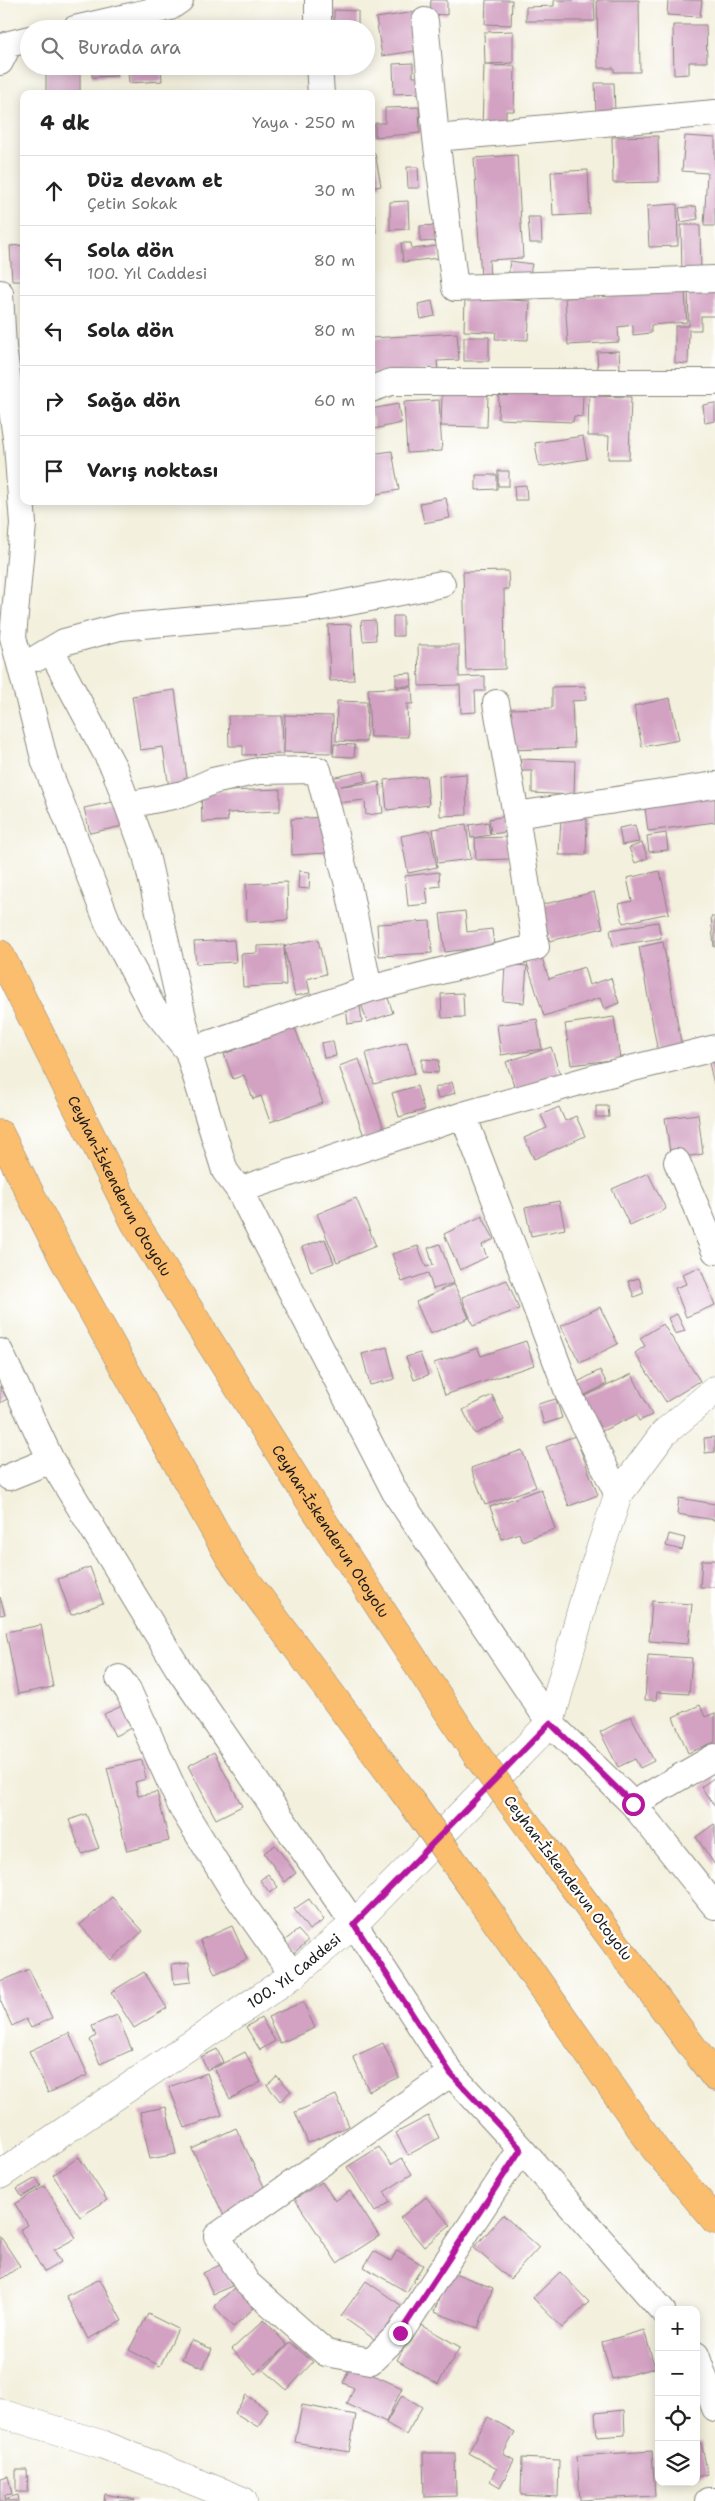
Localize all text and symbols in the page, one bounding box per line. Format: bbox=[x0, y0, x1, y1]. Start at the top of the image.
search box bbox=[20, 20, 375, 75]
icon: search bbox=[38, 34, 66, 62]
text: Burada ara bbox=[78, 35, 181, 60]
text: 4 dk bbox=[40, 109, 90, 137]
text: Yaya · 250 m bbox=[252, 112, 355, 133]
text: Düz devam et bbox=[87, 168, 223, 193]
icon: ahead bbox=[40, 177, 68, 205]
text: 30 m bbox=[314, 180, 355, 201]
text: Çetin Sokak bbox=[87, 193, 178, 214]
text: Sola dön bbox=[87, 238, 174, 263]
icon: left bbox=[40, 247, 68, 275]
text: 80 m bbox=[314, 250, 355, 271]
text: 100. Yıl Caddesi bbox=[87, 263, 207, 284]
icon: left bbox=[40, 317, 68, 345]
text: Sola dön bbox=[87, 318, 174, 343]
text: 80 m bbox=[314, 320, 355, 341]
icon: right bbox=[40, 387, 68, 415]
text: Sağa dön bbox=[87, 388, 180, 413]
text: 60 m bbox=[314, 390, 355, 411]
icon: arrive bbox=[40, 457, 68, 485]
text: Varış noktası bbox=[87, 458, 218, 483]
street label: Ceyhan-İskenderun Otoyolu bbox=[63, 1092, 176, 1280]
street label: Ceyhan-İskenderun Otoyolu bbox=[267, 1441, 394, 1622]
street label: Ceyhan-İskenderun Otoyolu bbox=[499, 1791, 637, 1965]
route start bbox=[622, 1793, 645, 1816]
street label: 100. Yıl Caddesi bbox=[243, 1929, 345, 2013]
map controls bbox=[655, 2306, 700, 2486]
button: + bbox=[655, 2306, 700, 2351]
route end bbox=[389, 2322, 412, 2345]
button: − bbox=[655, 2351, 700, 2396]
button: locate bbox=[655, 2396, 700, 2441]
button: layers bbox=[655, 2441, 700, 2486]

